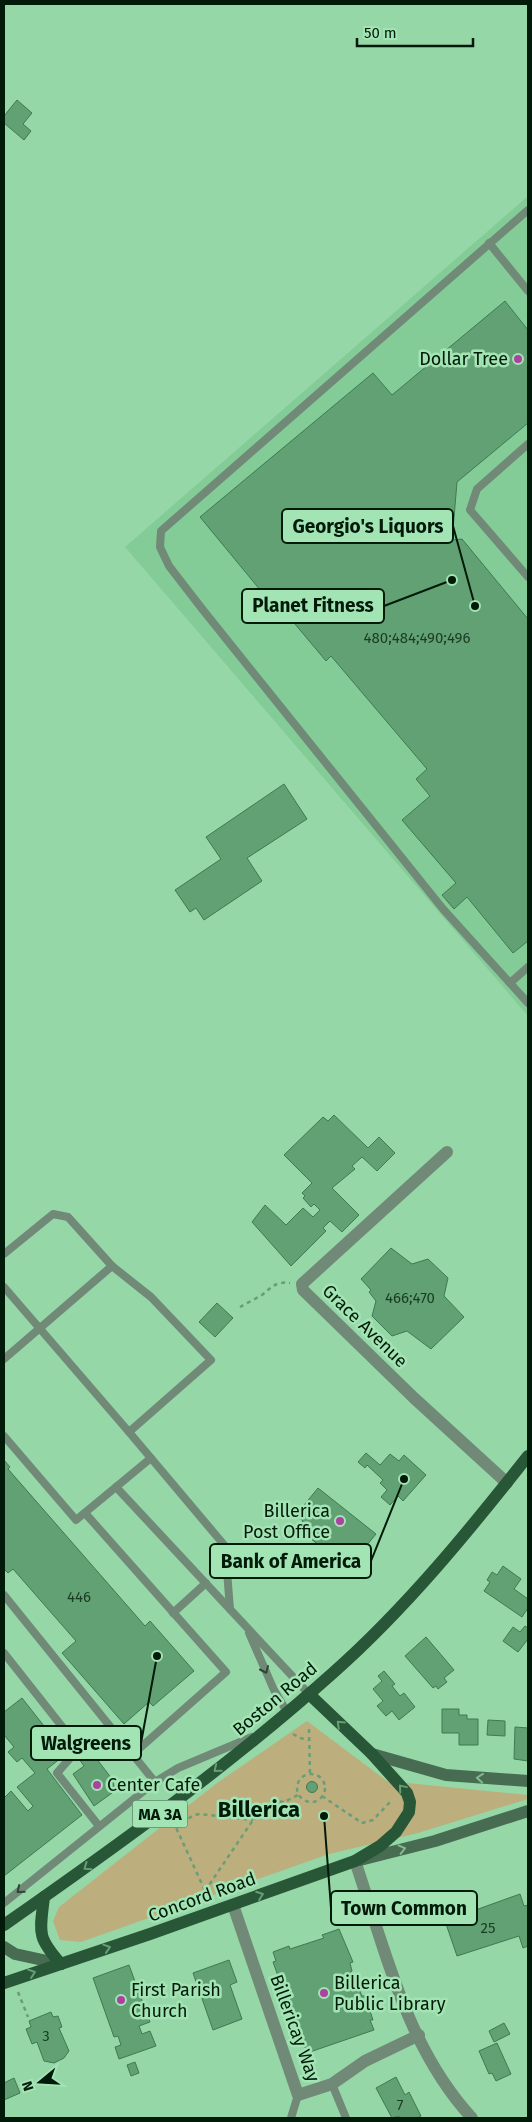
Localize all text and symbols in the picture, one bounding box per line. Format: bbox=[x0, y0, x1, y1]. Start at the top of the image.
scale bar bbox=[357, 15, 473, 47]
text: 50 m bbox=[364, 24, 397, 42]
place label: Dollar Tree bbox=[419, 348, 508, 370]
marker: Dollar Tree bbox=[512, 353, 524, 365]
callout: Georgio's Liquors bbox=[282, 509, 453, 543]
text: Georgio's Liquors bbox=[292, 515, 444, 538]
callout: Planet Fitness bbox=[242, 589, 384, 623]
text: Planet Fitness bbox=[252, 594, 374, 617]
house number: 480;484;490;496 bbox=[364, 629, 470, 647]
street label: Grace Avenue bbox=[318, 1280, 412, 1372]
house number: 466;470 bbox=[385, 1289, 435, 1307]
place label: Billerica Post Office bbox=[243, 1500, 330, 1543]
marker: Billerica Post Office bbox=[334, 1515, 346, 1527]
callout: Bank of America bbox=[210, 1544, 371, 1578]
text: Bank of America bbox=[221, 1550, 361, 1573]
house number: 446 bbox=[67, 1588, 91, 1606]
street label: Boston Road bbox=[228, 1657, 322, 1741]
one-way arrow bbox=[259, 1665, 270, 1674]
one-way arrow bbox=[337, 1721, 346, 1730]
callout: Walgreens bbox=[31, 1726, 141, 1760]
text: Walgreens bbox=[41, 1732, 131, 1755]
one-way arrow bbox=[214, 1764, 223, 1772]
one-way arrow bbox=[475, 1773, 483, 1784]
place label: Center Cafe bbox=[107, 1774, 200, 1796]
marker: Center Cafe bbox=[91, 1779, 103, 1791]
one-way arrow bbox=[398, 1784, 407, 1793]
district label: Billerica bbox=[218, 1796, 300, 1823]
road number: MA 3A bbox=[132, 1800, 188, 1828]
one-way arrow bbox=[398, 1844, 407, 1855]
one-way arrow bbox=[83, 1861, 93, 1870]
street label: Concord Road bbox=[145, 1867, 259, 1927]
one-way arrow bbox=[17, 1884, 26, 1892]
one-way arrow bbox=[255, 1891, 264, 1901]
callout: Town Common bbox=[331, 1891, 477, 1925]
text: Town Common bbox=[341, 1897, 467, 1920]
house number: 25 bbox=[481, 1919, 495, 1937]
one-way arrow bbox=[102, 1944, 111, 1954]
one-way arrow bbox=[27, 1969, 36, 1979]
street label: Billericay Way bbox=[265, 1971, 325, 2085]
place label: Billerica Public Library bbox=[334, 1972, 446, 2015]
place label: First Parish Church bbox=[131, 1979, 221, 2022]
marker: Billerica Public Library bbox=[318, 1987, 330, 1999]
marker: First Parish Church bbox=[115, 1994, 127, 2006]
house number: 3 bbox=[42, 2027, 50, 2045]
north arrow bbox=[15, 2057, 65, 2107]
text: N bbox=[19, 2079, 38, 2093]
house number: 7 bbox=[397, 2096, 404, 2114]

